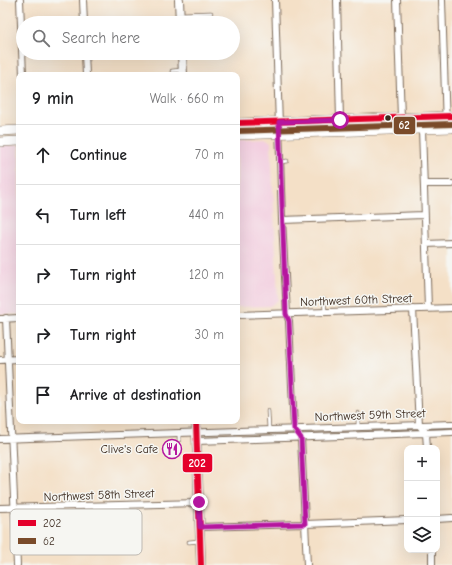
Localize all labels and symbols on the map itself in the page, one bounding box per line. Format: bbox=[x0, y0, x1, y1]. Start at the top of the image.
route start bbox=[331, 111, 349, 129]
unlabelled marker bbox=[383, 113, 393, 123]
line badge: 62 bbox=[393, 116, 416, 135]
text: 62 bbox=[398, 119, 410, 132]
street label: Northwest 60th Street bbox=[300, 291, 413, 309]
street label: Northwest 59th Street bbox=[314, 406, 426, 424]
restaurant icon: Clive's Cafe bbox=[161, 438, 183, 460]
place label: Clive's Cafe bbox=[100, 442, 158, 456]
line badge: 202 bbox=[182, 453, 213, 473]
text: 202 bbox=[188, 457, 206, 470]
street label: Northwest 58th Street bbox=[43, 486, 155, 504]
route end bbox=[190, 493, 208, 511]
legend bbox=[10, 509, 142, 555]
text: 202 bbox=[43, 517, 61, 530]
text: 62 bbox=[43, 535, 55, 548]

